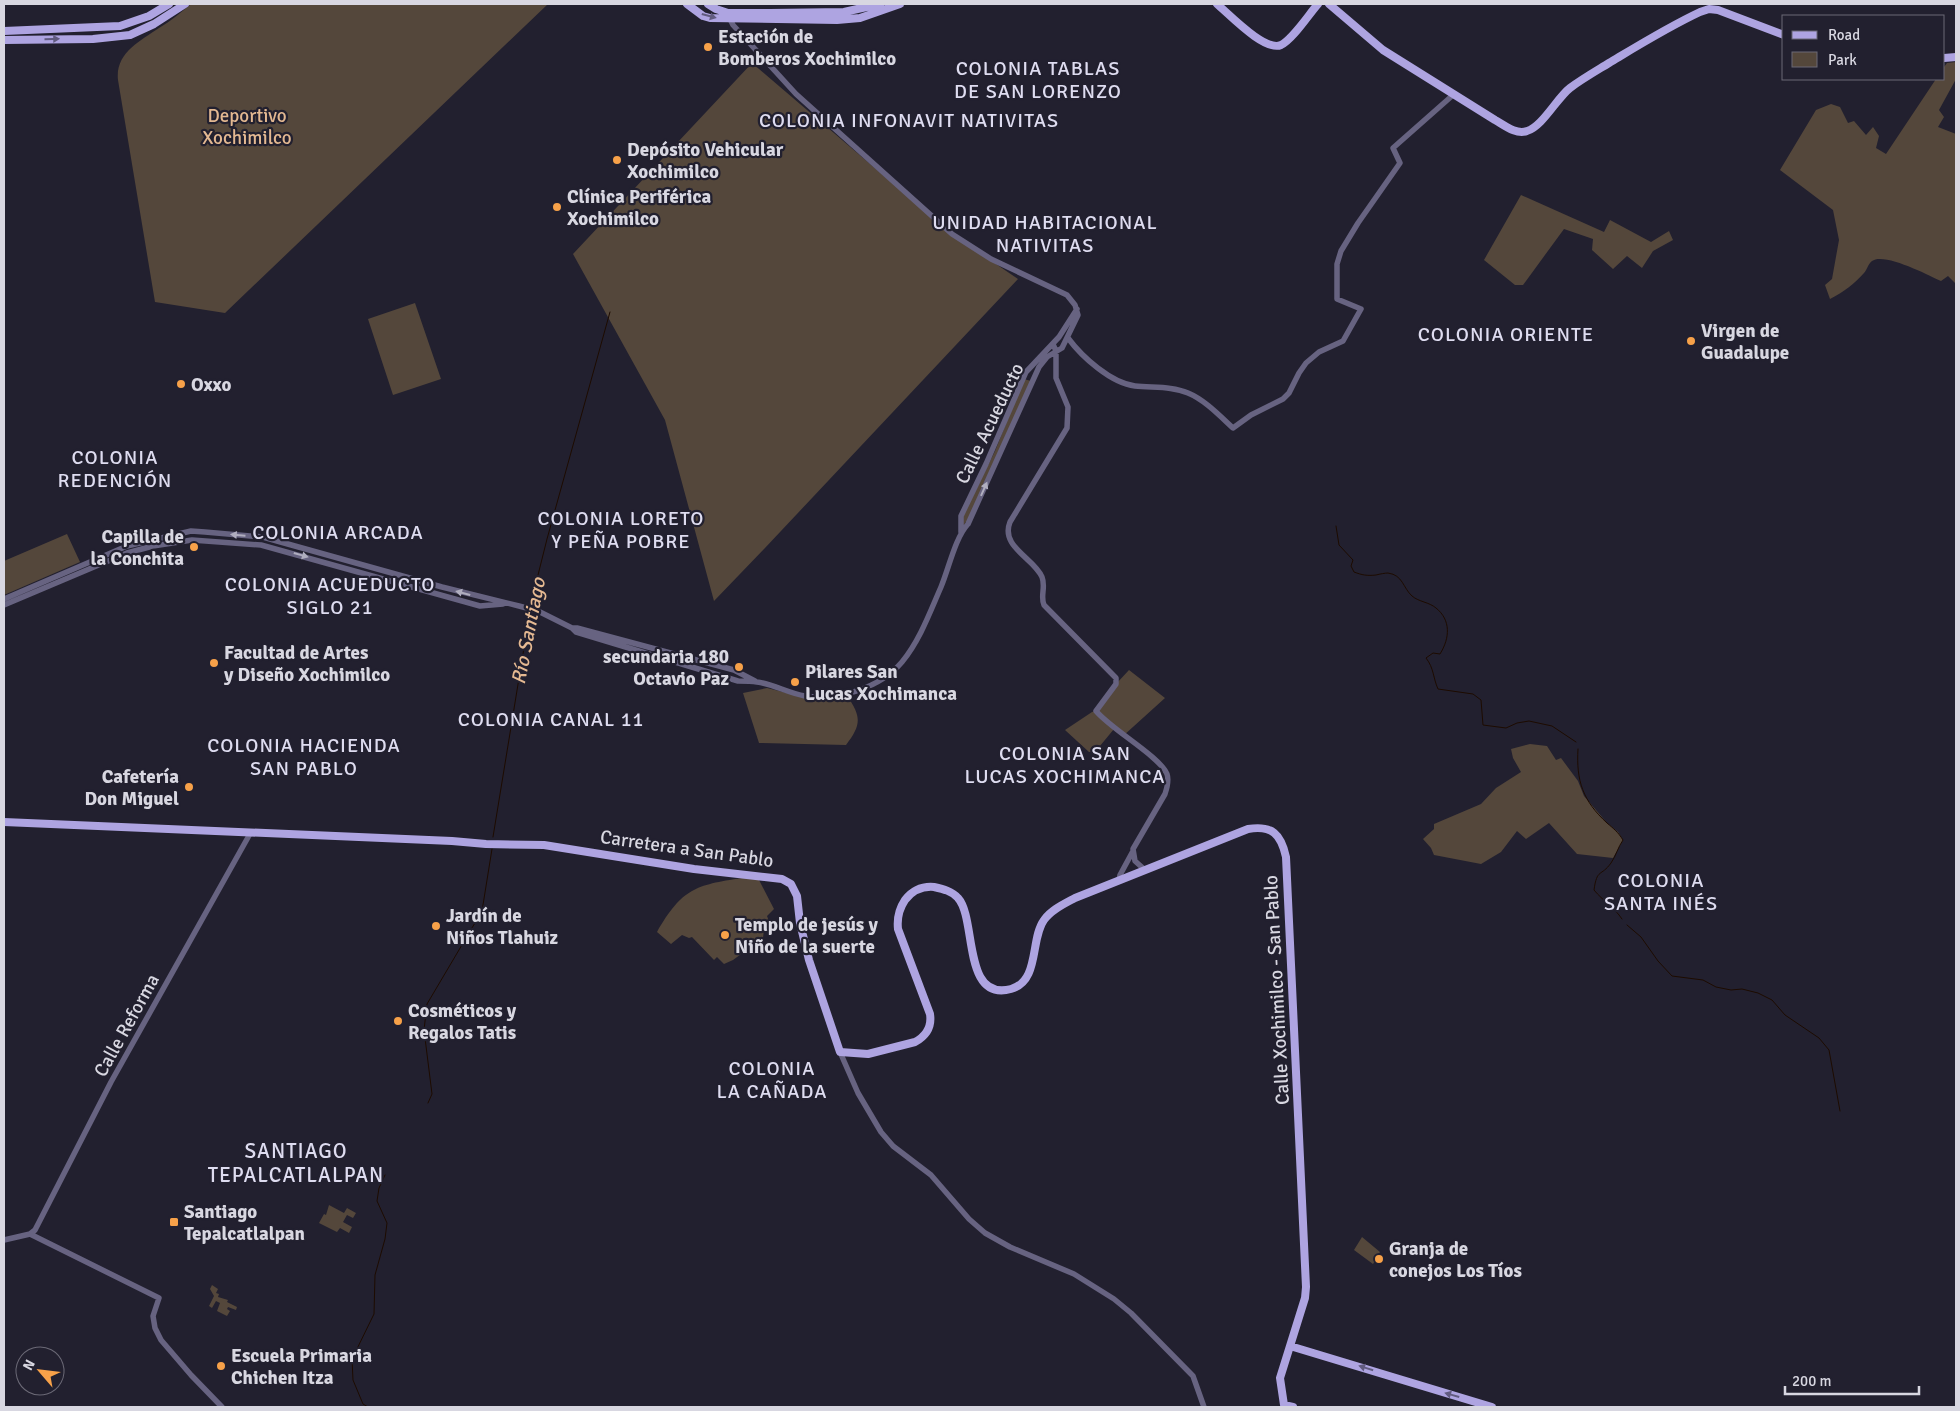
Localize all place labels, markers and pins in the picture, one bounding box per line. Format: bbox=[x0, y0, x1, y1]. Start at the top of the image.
place label: Estación de Bomberos Xochimilco bbox=[718, 25, 896, 71]
marker: Estación de Bomberos Xochimilco bbox=[702, 41, 714, 53]
place label: Depósito Vehicular Xochimilco bbox=[627, 138, 784, 184]
marker: Depósito Vehicular Xochimilco bbox=[611, 154, 623, 166]
place label: Clínica Periférica Xochimilco bbox=[567, 185, 711, 231]
marker: Clínica Periférica Xochimilco bbox=[551, 201, 563, 213]
place label: Virgen de Guadalupe bbox=[1701, 319, 1789, 365]
marker: Virgen de Guadalupe bbox=[1685, 335, 1697, 347]
place label: Oxxo bbox=[191, 373, 231, 397]
marker: Oxxo bbox=[175, 378, 187, 390]
place label: Capilla de la Conchita bbox=[91, 525, 184, 571]
marker: Capilla de la Conchita bbox=[188, 541, 200, 553]
place label: Facultad de Artes y Diseño Xochimilco bbox=[223, 641, 390, 687]
place label: secundaria 180 Octavio Paz bbox=[603, 645, 729, 691]
marker: Facultad de Artes y Diseño Xochimilco bbox=[208, 657, 220, 669]
place label: Pilares San Lucas Xochimanca bbox=[805, 660, 957, 706]
marker: secundaria 180 Octavio Paz bbox=[733, 661, 745, 673]
marker: Pilares San Lucas Xochimanca bbox=[789, 676, 801, 688]
place label: Cafetería Don Miguel bbox=[84, 765, 179, 811]
marker: Cafetería Don Miguel bbox=[183, 781, 195, 793]
place label: Jardín de Niños Tlahuiz bbox=[446, 904, 559, 950]
place label: Templo de jesús y Niño de la suerte bbox=[735, 913, 878, 959]
marker: Jardín de Niños Tlahuiz bbox=[430, 920, 442, 932]
marker: Templo de jesús y Niño de la suerte bbox=[719, 929, 731, 941]
place label: Cosméticos y Regalos Tatis bbox=[408, 999, 517, 1045]
marker: Cosméticos y Regalos Tatis bbox=[392, 1015, 404, 1027]
place label: Santiago Tepalcatlalpan bbox=[184, 1200, 305, 1246]
marker: Santiago Tepalcatlalpan bbox=[168, 1216, 180, 1228]
place label: Granja de conejos Los Tíos bbox=[1389, 1237, 1522, 1283]
marker: Granja de conejos Los Tíos bbox=[1373, 1253, 1385, 1265]
place label: Escuela Primaria Chichen Itza bbox=[231, 1344, 372, 1390]
marker: Escuela Primaria Chichen Itza bbox=[215, 1360, 227, 1372]

